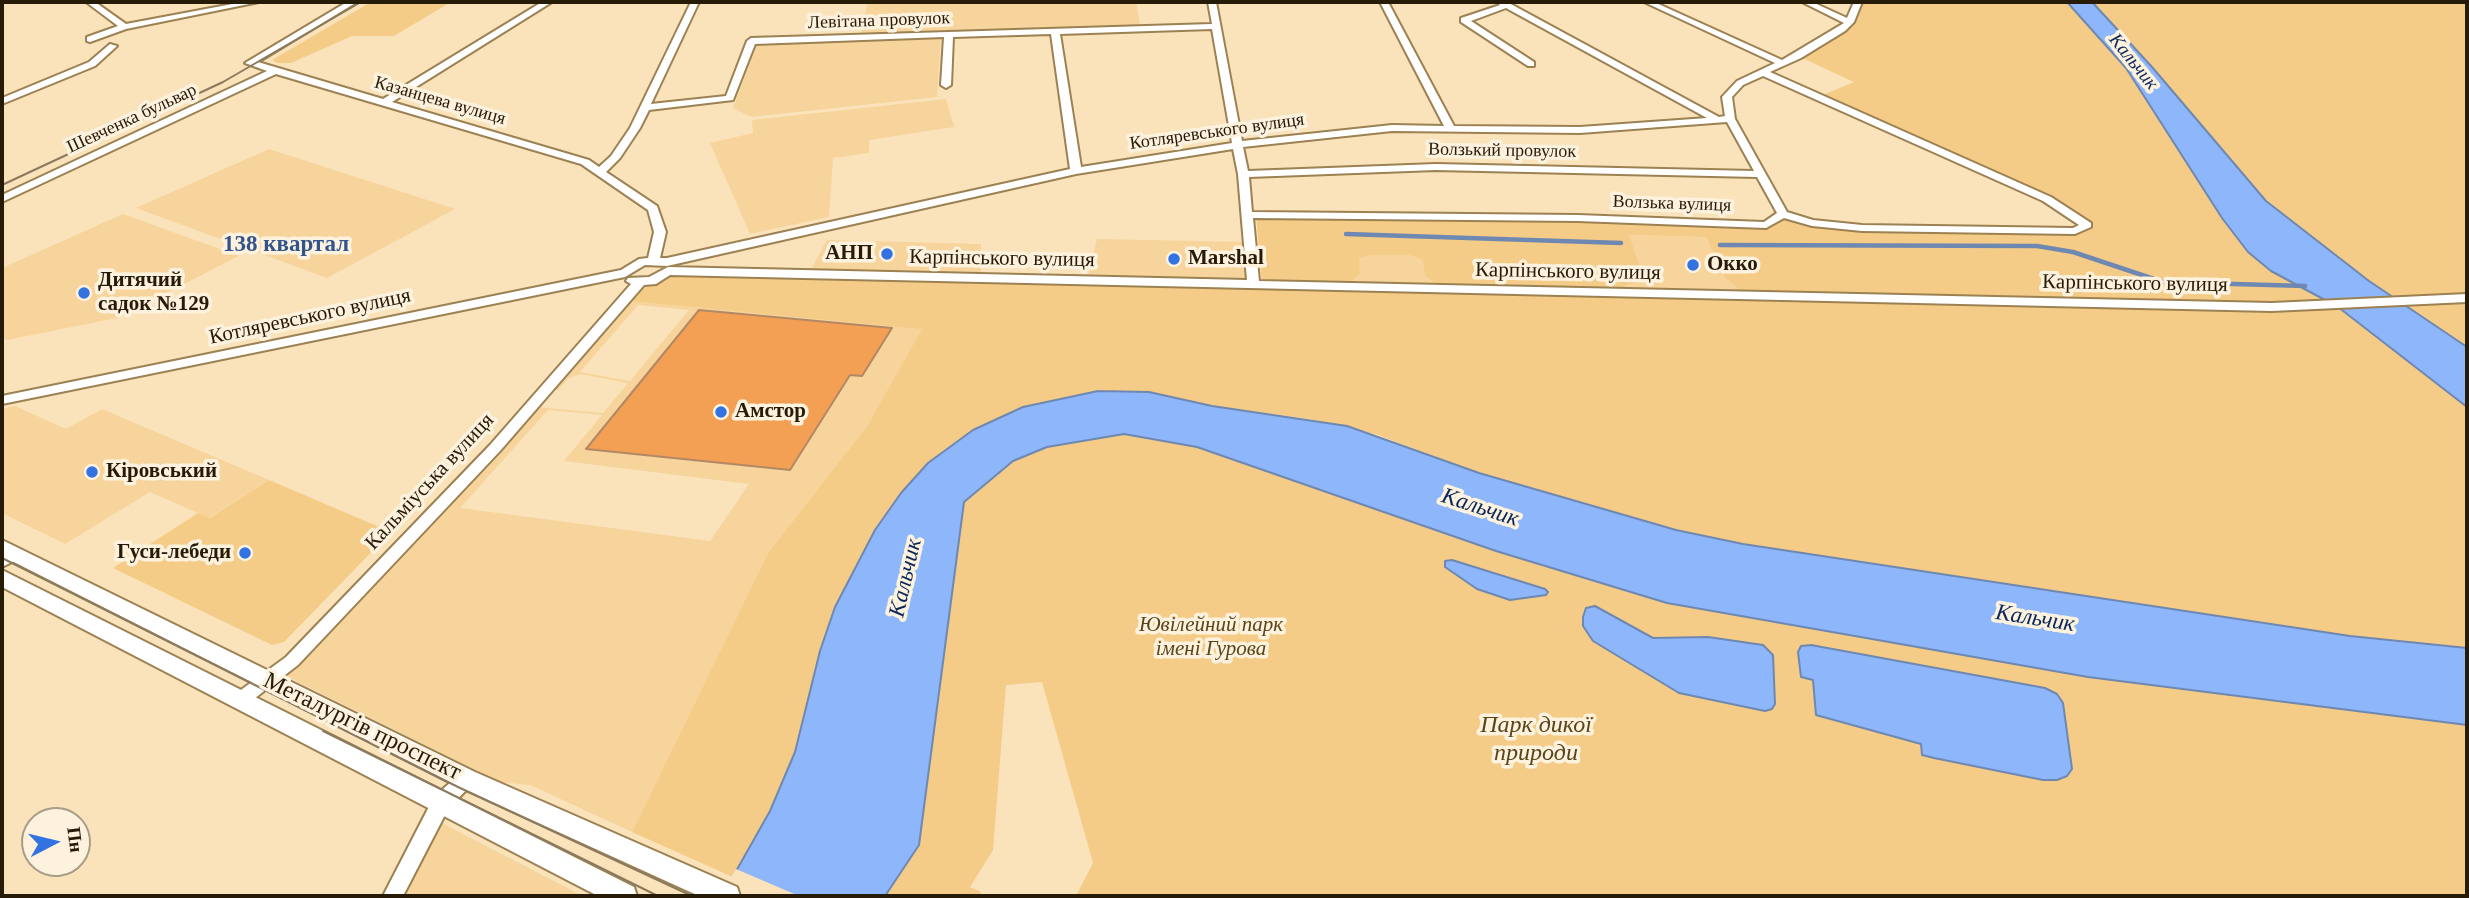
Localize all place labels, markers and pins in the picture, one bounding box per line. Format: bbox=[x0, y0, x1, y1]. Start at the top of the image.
place label: АНП bbox=[825, 241, 873, 267]
marker: АНП bbox=[879, 246, 895, 262]
place label: Marshal bbox=[1188, 246, 1264, 272]
marker: Marshal bbox=[1166, 251, 1182, 267]
place label: Окко bbox=[1707, 252, 1758, 278]
marker: Окко bbox=[1685, 257, 1701, 273]
place label: Дитячий садок №129 bbox=[98, 268, 209, 318]
marker: Дитячий садок №129 bbox=[76, 285, 92, 301]
place label: Амстор bbox=[735, 399, 806, 425]
marker: Амстор bbox=[713, 404, 729, 420]
place label: Кіровський bbox=[106, 459, 217, 485]
marker: Кіровський bbox=[84, 464, 100, 480]
place label: Гуси-лебеди bbox=[117, 540, 231, 566]
marker: Гуси-лебеди bbox=[237, 545, 253, 561]

